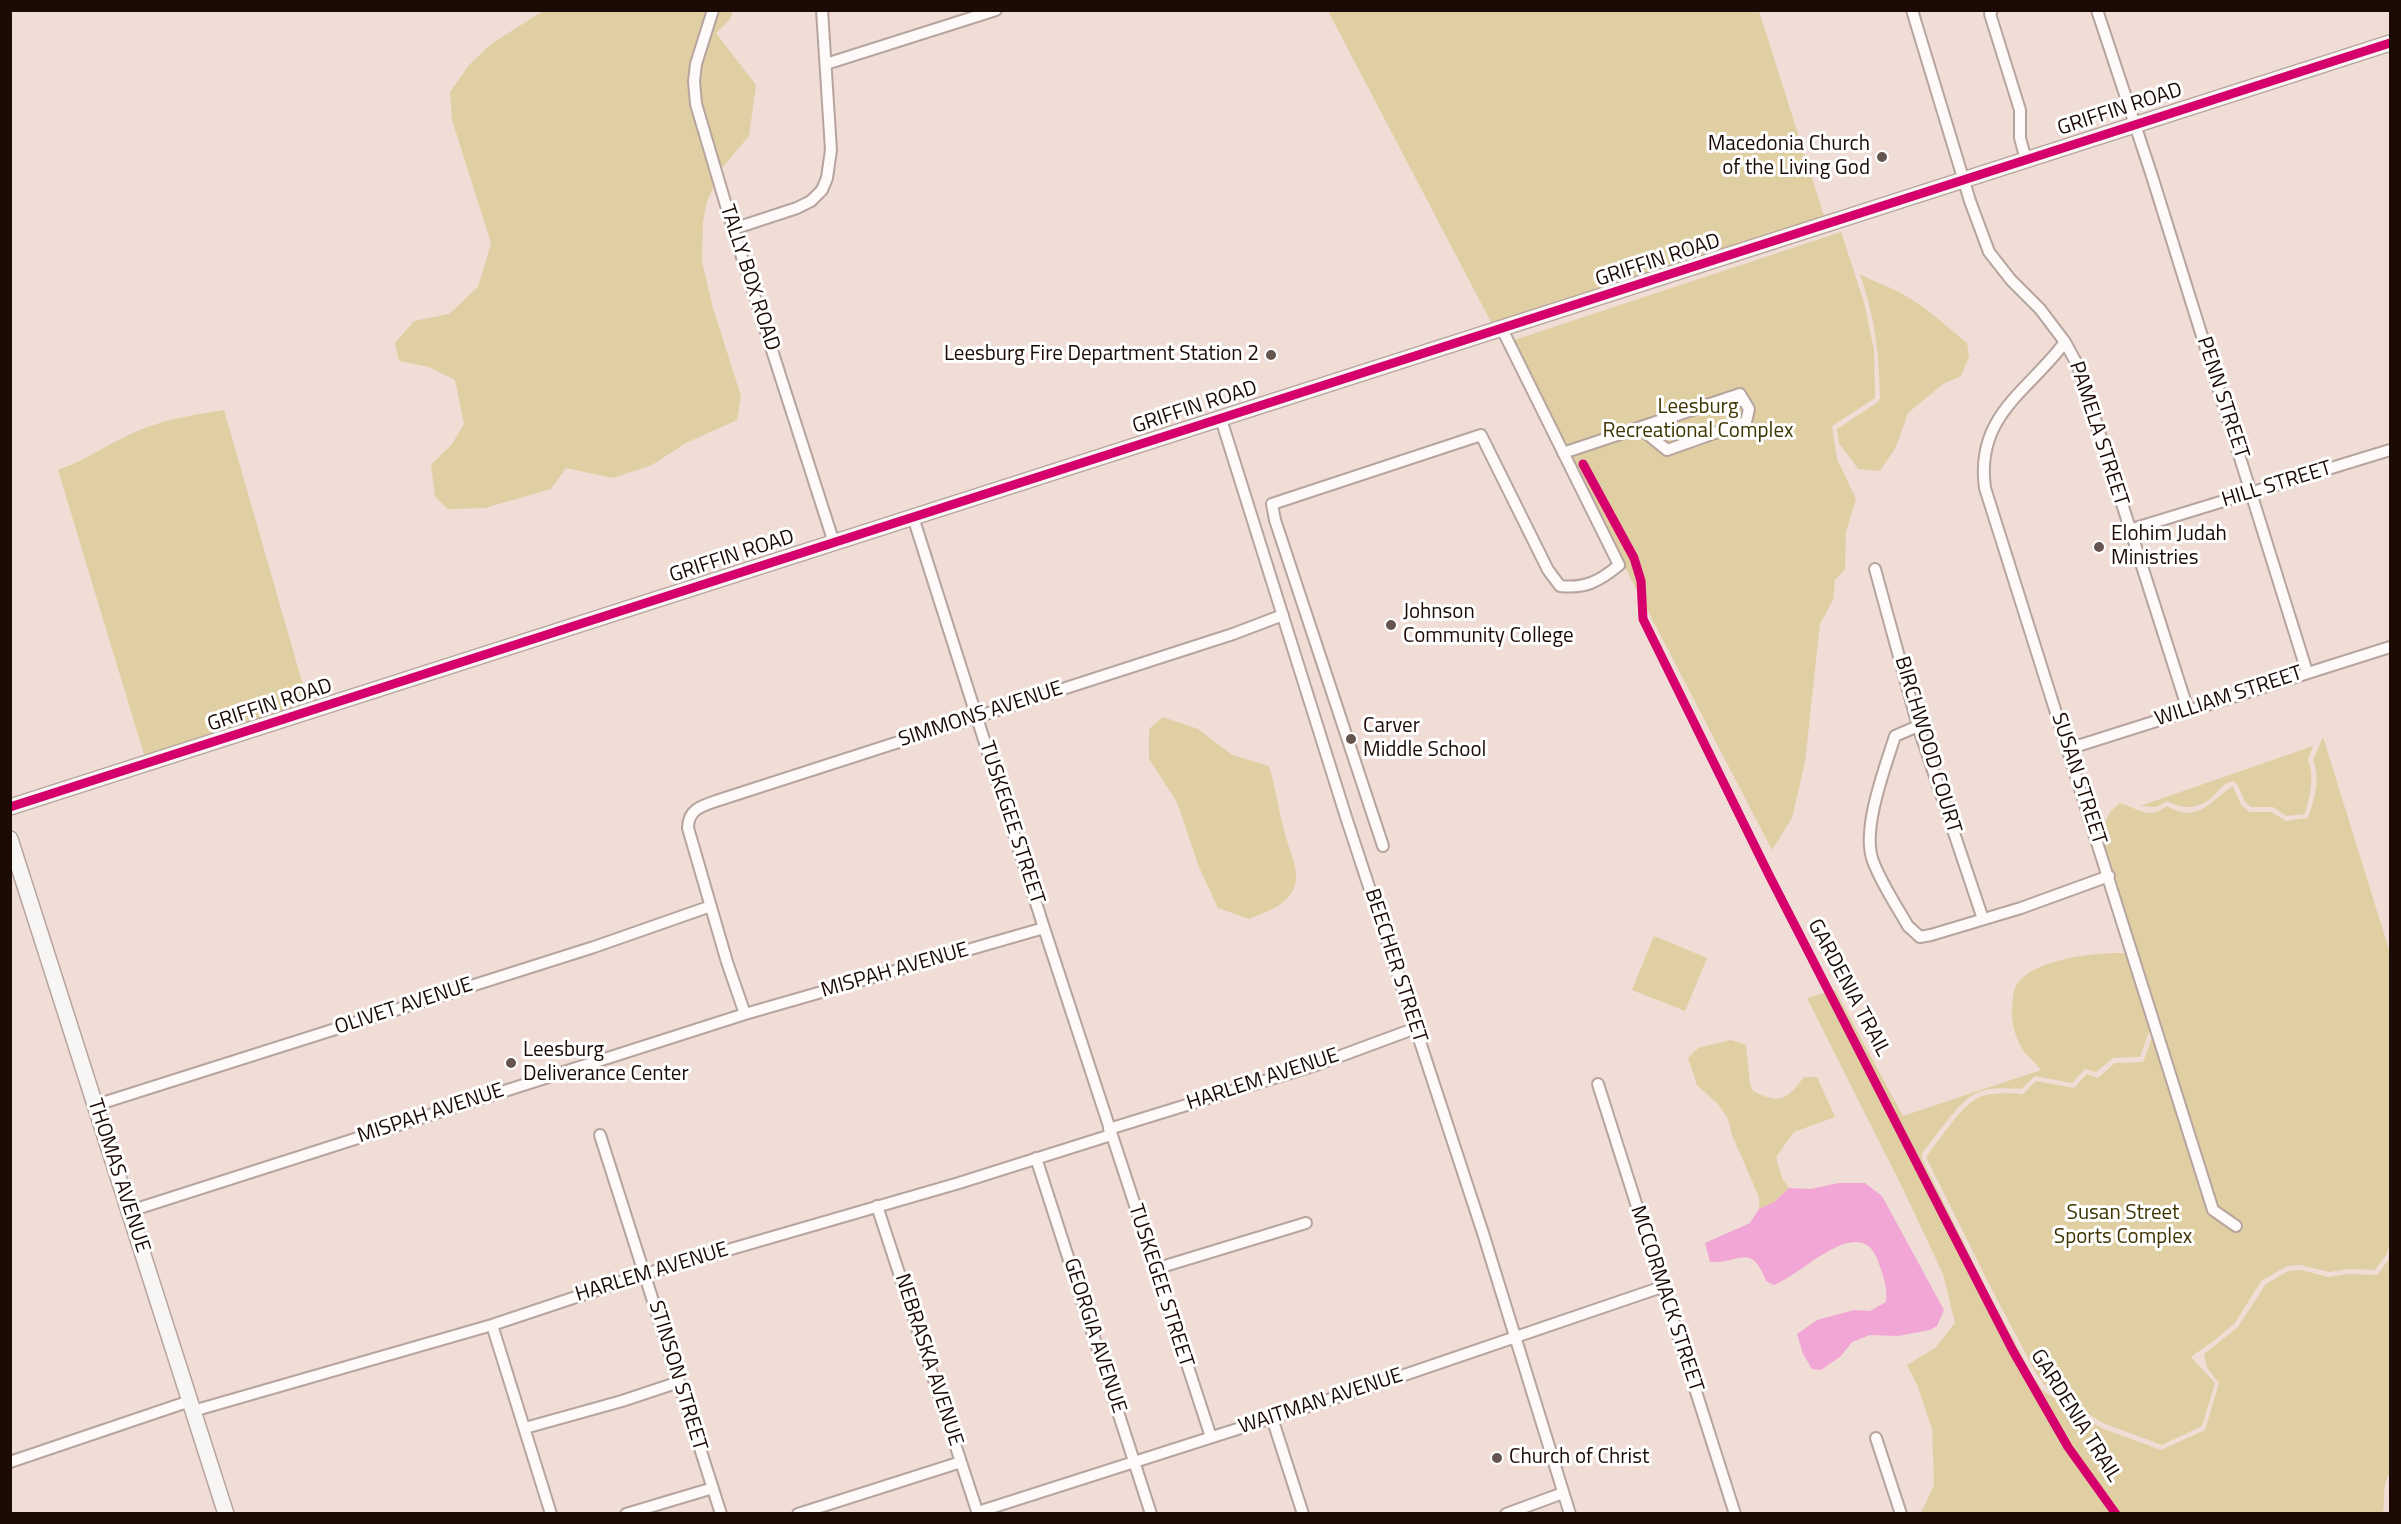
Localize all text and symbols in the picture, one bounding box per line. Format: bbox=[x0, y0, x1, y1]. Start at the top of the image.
street label: GRIFFIN ROAD bbox=[2054, 78, 2186, 142]
place label: Macedonia Church of the Living God bbox=[1708, 132, 1870, 182]
marker: Macedonia Church of the Living God bbox=[1875, 150, 1889, 164]
street label: TALLY BOX ROAD bbox=[714, 202, 784, 354]
street label: GRIFFIN ROAD bbox=[1592, 229, 1724, 293]
street label: PENN STREET bbox=[2190, 334, 2254, 462]
place label: Leesburg Fire Department Station 2 bbox=[944, 342, 1259, 368]
marker: Leesburg Fire Department Station 2 bbox=[1264, 348, 1278, 362]
street label: PAMELA STREET bbox=[2063, 359, 2133, 509]
street label: GRIFFIN ROAD bbox=[1129, 376, 1261, 440]
park label: Leesburg Recreational Complex bbox=[1603, 395, 1793, 445]
street label: HILL STREET bbox=[2219, 456, 2335, 514]
place label: Elohim Judah Ministries bbox=[2111, 522, 2227, 572]
street label: GRIFFIN ROAD bbox=[666, 525, 798, 589]
marker: Elohim Judah Ministries bbox=[2092, 540, 2106, 554]
place label: Johnson Community College bbox=[1403, 600, 1574, 650]
marker: Johnson Community College bbox=[1384, 618, 1398, 632]
street label: BIRCHWOOD COURT bbox=[1888, 654, 1966, 836]
street label: WILLIAM STREET bbox=[2152, 661, 2306, 733]
street label: GRIFFIN ROAD bbox=[204, 674, 336, 738]
street label: SIMMONS AVENUE bbox=[896, 677, 1066, 753]
street label: SUSAN STREET bbox=[2045, 710, 2111, 848]
place label: Carver Middle School bbox=[1363, 714, 1486, 764]
marker: Carver Middle School bbox=[1344, 732, 1358, 746]
street label: TUSKEGEE STREET bbox=[973, 738, 1049, 908]
street label: BEECHER STREET bbox=[1358, 886, 1432, 1046]
street label: GARDENIA TRAIL bbox=[1801, 915, 1895, 1061]
street label: MISPAH AVENUE bbox=[818, 938, 972, 1004]
street label: OLIVET AVENUE bbox=[332, 973, 476, 1041]
place label: Leesburg Deliverance Center bbox=[523, 1038, 689, 1088]
street label: HARLEM AVENUE bbox=[1184, 1044, 1342, 1116]
marker: Leesburg Deliverance Center bbox=[504, 1056, 518, 1070]
street label: MISPAH AVENUE bbox=[355, 1078, 507, 1150]
street label: THOMAS AVENUE bbox=[81, 1096, 155, 1256]
street label: TUSKEGEE STREET bbox=[1122, 1201, 1198, 1371]
park label: Susan Street Sports Complex bbox=[2054, 1201, 2192, 1251]
street label: MCCORMACK STREET bbox=[1624, 1203, 1708, 1395]
street label: HARLEM AVENUE bbox=[572, 1238, 732, 1308]
street label: GEORGIA AVENUE bbox=[1057, 1255, 1131, 1417]
street label: NEBRASKA AVENUE bbox=[888, 1271, 968, 1449]
street label: STINSON STREET bbox=[642, 1298, 712, 1454]
street label: GARDENIA TRAIL bbox=[2024, 1345, 2126, 1487]
street label: WAITMAN AVENUE bbox=[1236, 1364, 1406, 1440]
place label: Church of Christ bbox=[1509, 1445, 1649, 1471]
marker: Church of Christ bbox=[1490, 1451, 1504, 1465]

